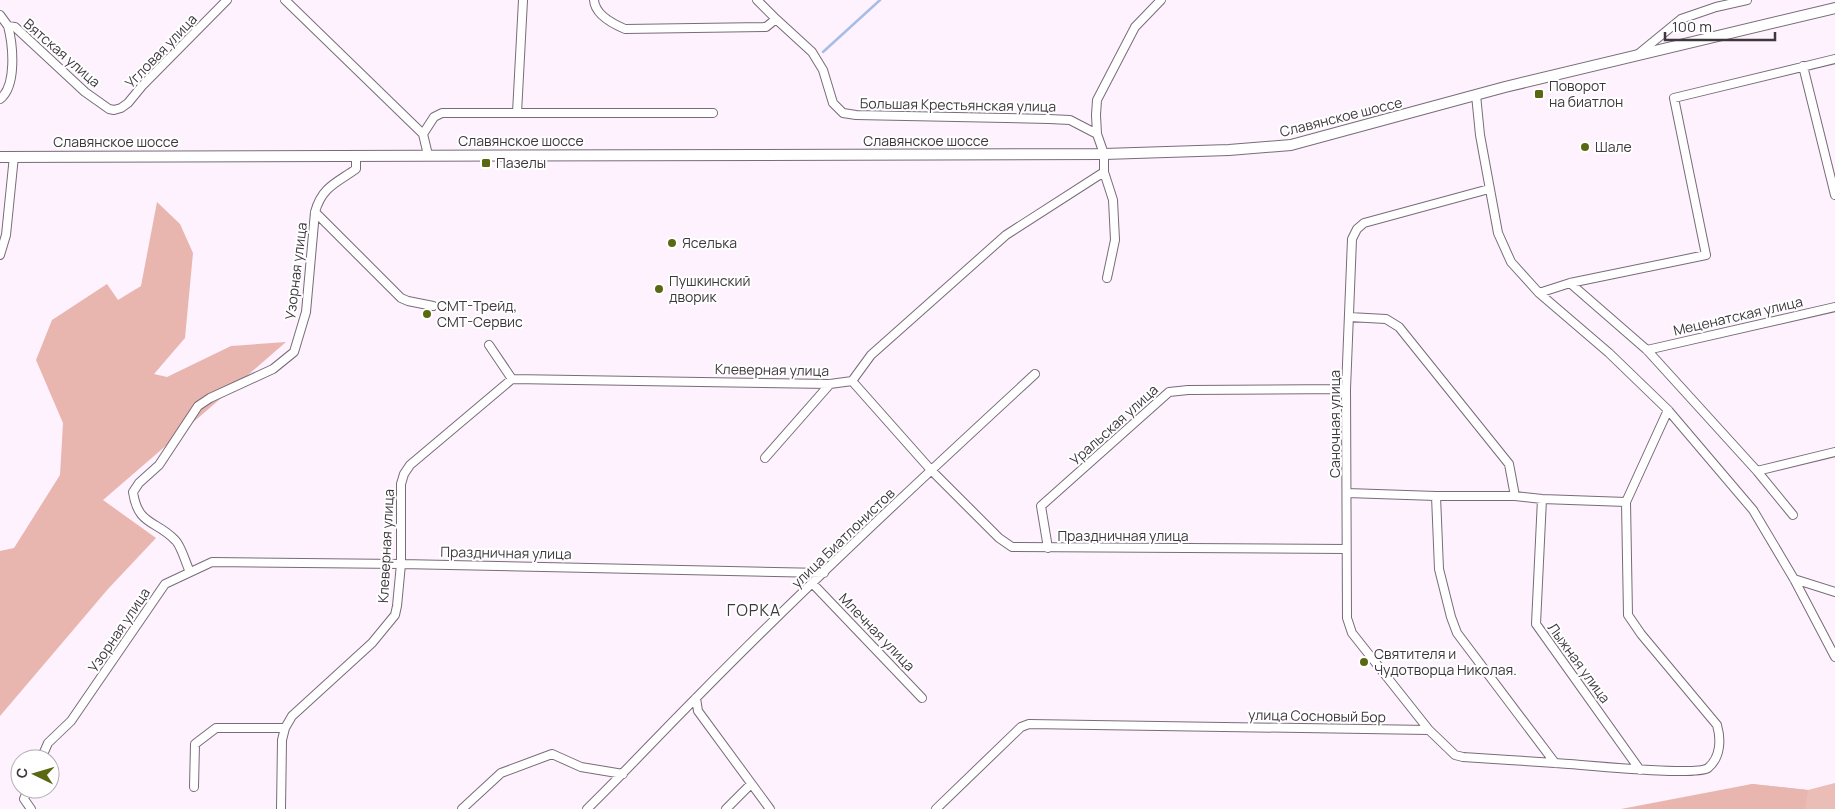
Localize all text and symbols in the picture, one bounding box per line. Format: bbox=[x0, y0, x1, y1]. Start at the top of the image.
street label: Угловая улица bbox=[120, 9, 201, 92]
scale bar bbox=[1665, 10, 1775, 42]
street label: Вятская улица bbox=[20, 14, 105, 91]
text: 100 m bbox=[1672, 16, 1712, 37]
place label: Поворот на биатлон bbox=[1549, 76, 1623, 111]
marker: Поворот на биатлон bbox=[1533, 88, 1545, 100]
street label: Славянское шоссе bbox=[1278, 92, 1404, 141]
street label: Большая Крестьянская улица bbox=[860, 93, 1056, 116]
street label: Славянское шоссе bbox=[458, 131, 584, 150]
street label: Славянское шоссе bbox=[863, 131, 989, 150]
street label: Славянское шоссе bbox=[53, 132, 179, 151]
place label: Шале bbox=[1595, 137, 1632, 156]
marker: Шале bbox=[1579, 141, 1591, 153]
place label: Пазелы bbox=[496, 153, 546, 172]
marker: Пазелы bbox=[480, 157, 492, 169]
street label: Узорная улица bbox=[280, 221, 311, 321]
place label: Яселька bbox=[682, 233, 737, 252]
marker: Яселька bbox=[666, 237, 678, 249]
place label: Пушкинский дворик bbox=[669, 271, 751, 306]
marker: Пушкинский дворик bbox=[653, 283, 665, 295]
street label: Меценатская улица bbox=[1671, 291, 1805, 340]
place label: СМТ-Трейд, СМТ-Сервис bbox=[437, 296, 523, 331]
marker: СМТ-Трейд, СМТ-Сервис bbox=[421, 308, 433, 320]
street label: Клеверная улица bbox=[715, 359, 829, 380]
street label: Саночная улица bbox=[1325, 370, 1344, 478]
street label: Уральская улица bbox=[1066, 380, 1162, 469]
street label: улица Биатлонистов bbox=[787, 483, 899, 592]
street label: Клеверная улица bbox=[373, 489, 398, 603]
street label: Праздничная улица bbox=[1057, 526, 1189, 545]
street label: Праздничная улица bbox=[440, 542, 572, 563]
street label: Узорная улица bbox=[83, 584, 154, 676]
street label: Млечная улица bbox=[835, 588, 920, 675]
district label: ГОРКА bbox=[727, 599, 781, 621]
street label: Лыжная улица bbox=[1544, 619, 1615, 707]
place label: Святителя и Чудотворца Николая. bbox=[1374, 644, 1517, 679]
marker: Святителя и Чудотворца Николая. bbox=[1358, 656, 1370, 668]
street label: улица Сосновый Бор bbox=[1248, 705, 1386, 726]
north arrow bbox=[10, 749, 60, 799]
text: С bbox=[12, 767, 31, 779]

